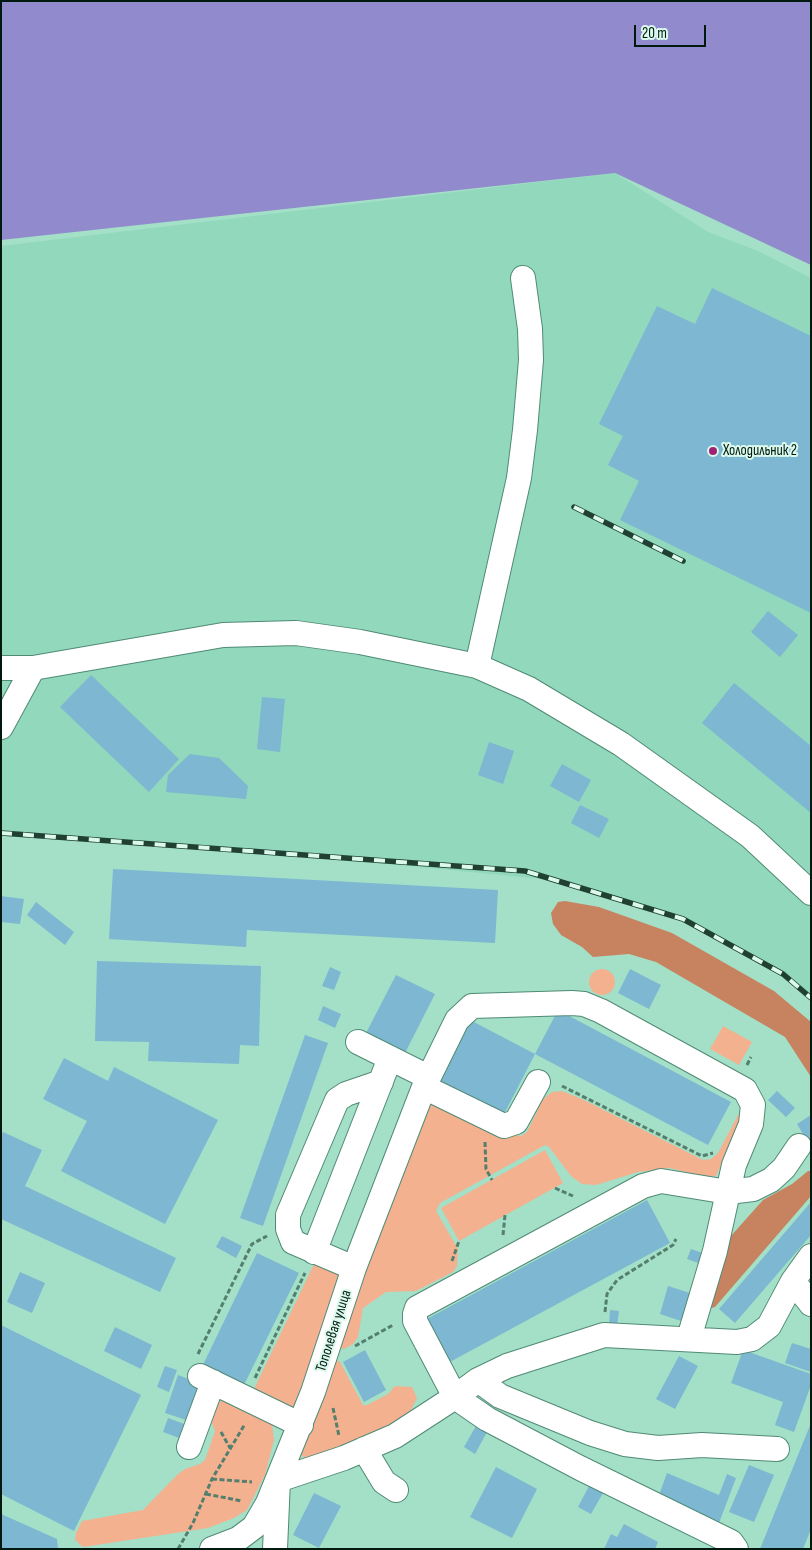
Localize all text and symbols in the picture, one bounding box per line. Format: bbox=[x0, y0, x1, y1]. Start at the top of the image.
scale bar bbox=[637, 15, 710, 47]
text: 20 m bbox=[642, 24, 667, 43]
place label: Холодильник 2 bbox=[723, 442, 797, 460]
marker: Холодильник 2 bbox=[707, 445, 719, 457]
street label: Тополевая улица bbox=[312, 1288, 356, 1374]

